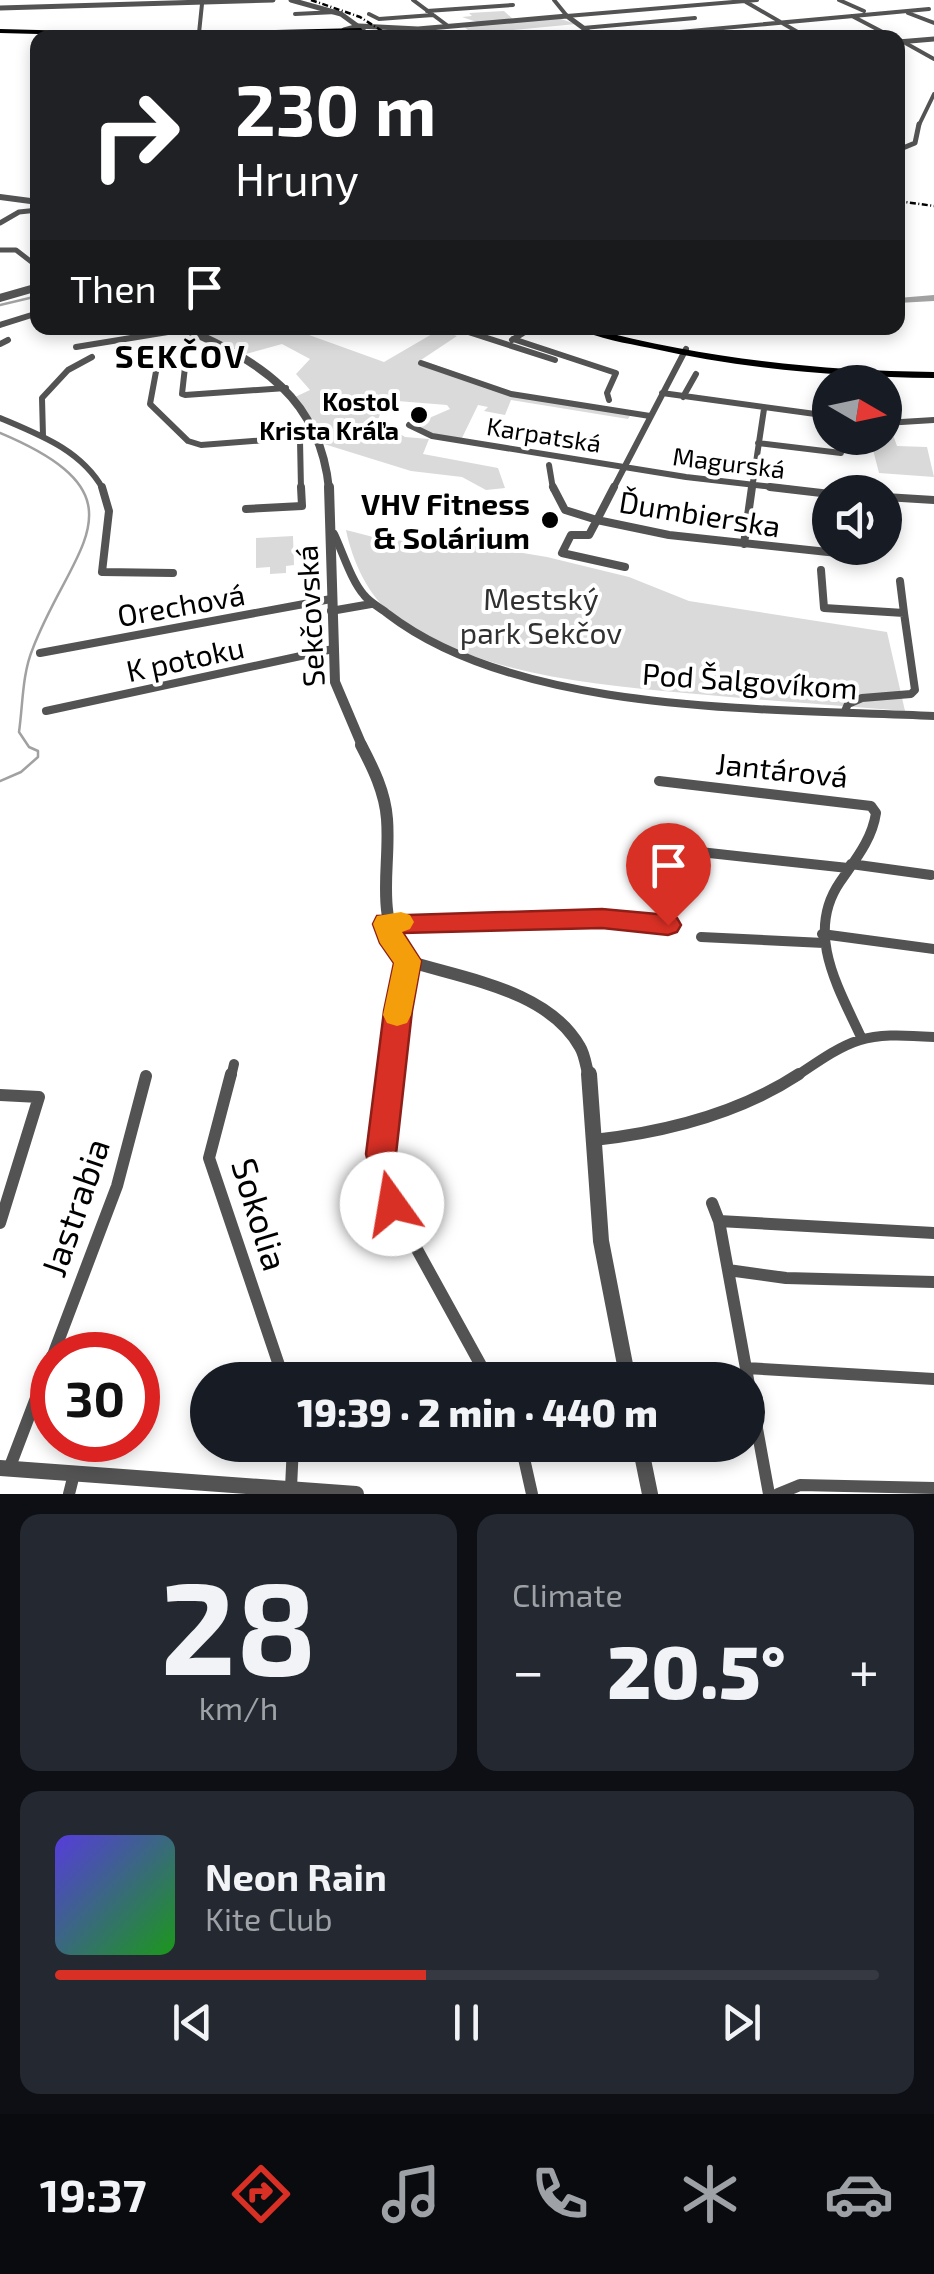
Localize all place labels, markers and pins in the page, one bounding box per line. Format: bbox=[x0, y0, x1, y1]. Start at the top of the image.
place label: Kostol Krista Kráľa bbox=[259, 386, 400, 445]
marker: Kostol Krista Kráľa bbox=[408, 404, 430, 426]
place label: VHV Fitness & Solárium bbox=[361, 485, 530, 555]
marker: VHV Fitness & Solárium bbox=[539, 509, 561, 531]
pin bbox=[626, 823, 711, 926]

